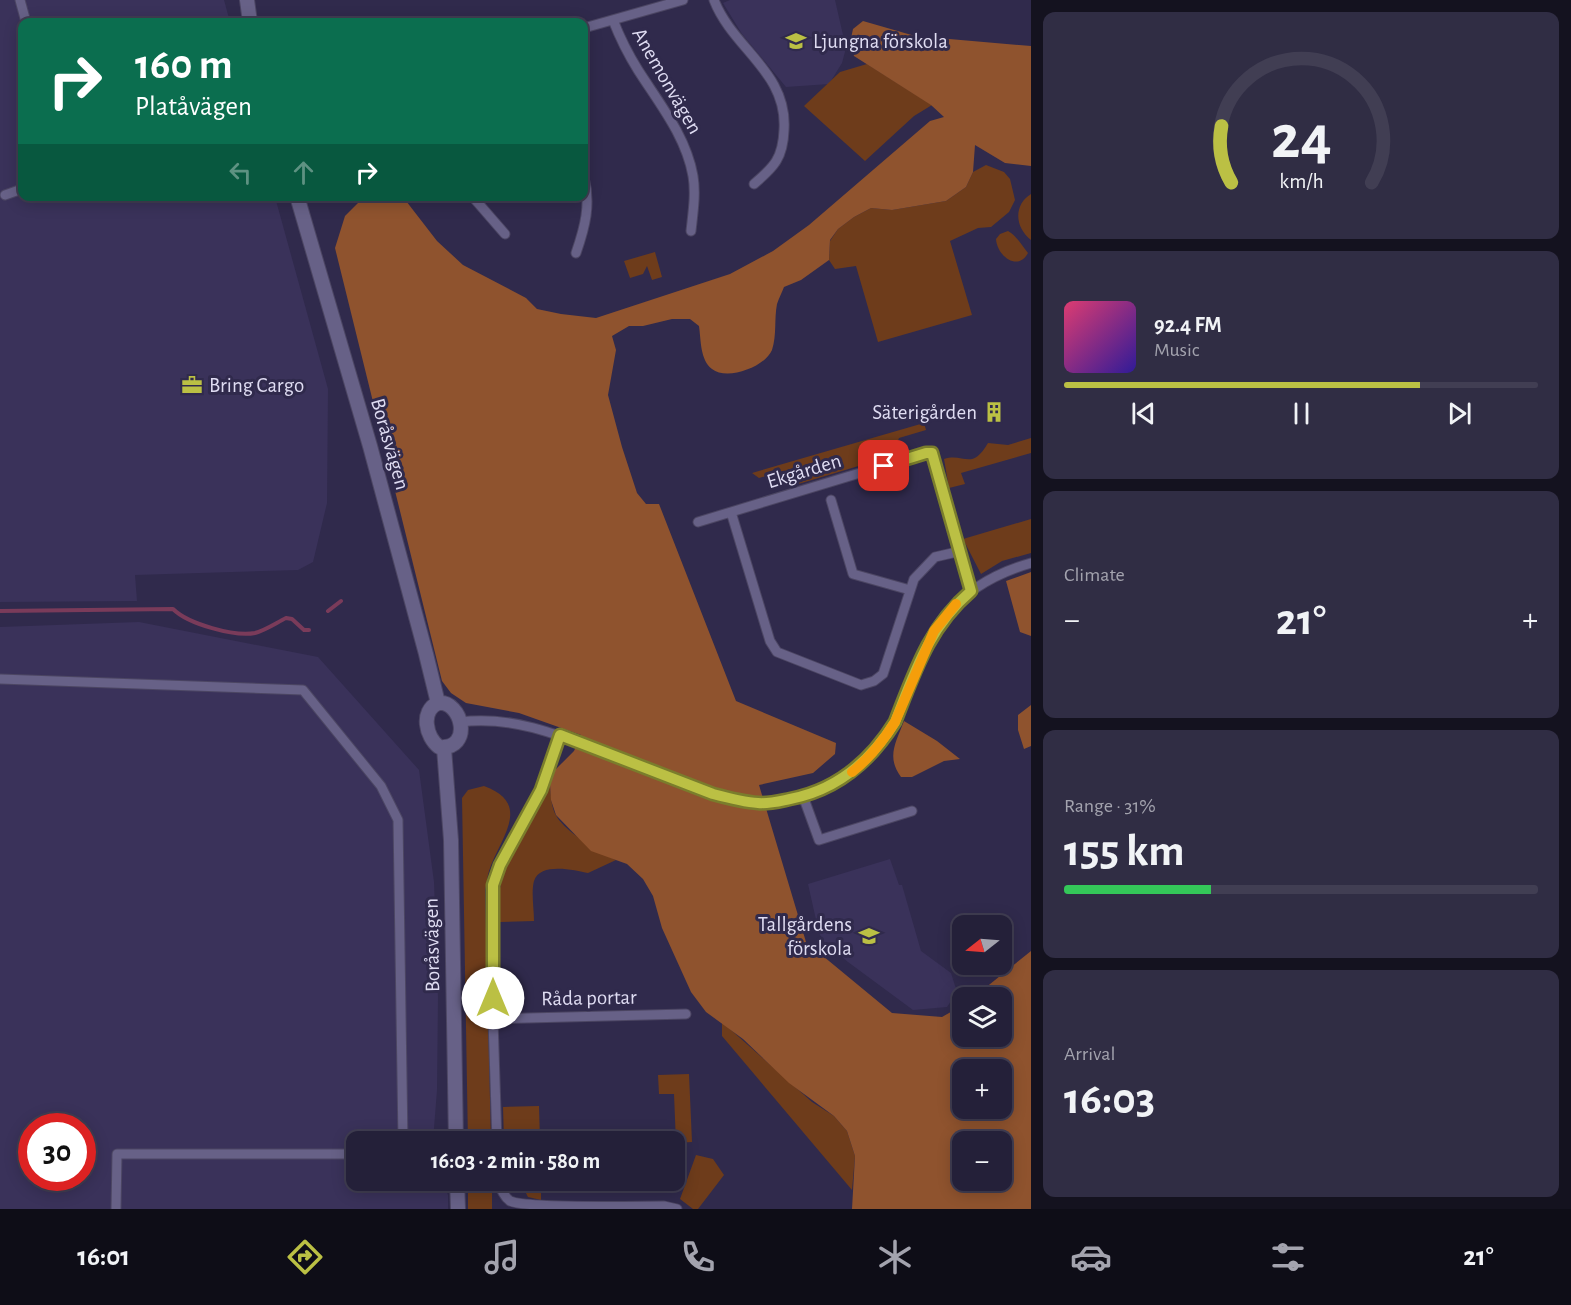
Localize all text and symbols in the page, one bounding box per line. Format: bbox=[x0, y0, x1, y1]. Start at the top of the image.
street label: Anemonvägen bbox=[628, 24, 706, 138]
school or university icon: Ljungna förskola bbox=[784, 29, 808, 53]
place label: Ljungna förskola bbox=[813, 31, 948, 52]
icon: right bbox=[36, 42, 114, 120]
text: 160 m bbox=[135, 44, 233, 86]
text: Platåvägen bbox=[135, 93, 252, 120]
text: 24 bbox=[1271, 107, 1331, 169]
icon: left bbox=[224, 156, 257, 189]
icon: ahead bbox=[287, 156, 320, 189]
icon: right bbox=[350, 156, 383, 189]
text: km/h bbox=[1279, 171, 1323, 192]
text: 92.4 FM bbox=[1154, 314, 1222, 336]
text: Music bbox=[1154, 340, 1200, 360]
office icon: Bring Cargo bbox=[180, 373, 204, 397]
place label: Bring Cargo bbox=[209, 375, 304, 396]
street label: Boråsvägen bbox=[367, 396, 413, 492]
icon: previous bbox=[1127, 397, 1160, 430]
icon: pause bbox=[1285, 397, 1318, 430]
icon: next bbox=[1443, 397, 1476, 430]
building icon: Säterigården bbox=[982, 400, 1006, 424]
place label: Säterigården bbox=[872, 402, 977, 423]
pin bbox=[858, 440, 909, 491]
icon: arrive bbox=[867, 449, 900, 482]
street label: Ekgården bbox=[764, 450, 844, 492]
text: Climate bbox=[1064, 565, 1125, 585]
text: 21° bbox=[1276, 598, 1326, 643]
text: − bbox=[1064, 604, 1080, 637]
text: + bbox=[1522, 604, 1538, 637]
text: Range · 31% bbox=[1064, 796, 1156, 816]
text: 155 km bbox=[1064, 829, 1184, 874]
street label: Boråsvägen bbox=[421, 898, 443, 992]
place label: Tallgårdens förskola bbox=[758, 914, 852, 959]
north arrow bbox=[952, 915, 1012, 975]
map controls bbox=[952, 915, 1012, 1191]
school or university icon: Tallgårdens förskola bbox=[857, 924, 881, 948]
position arrow bbox=[461, 966, 525, 1030]
street label: Råda portar bbox=[541, 987, 637, 1009]
button: layers bbox=[952, 987, 1012, 1047]
text: Arrival bbox=[1064, 1044, 1115, 1064]
button: + bbox=[952, 1059, 1012, 1119]
text: 16:03 bbox=[1064, 1077, 1155, 1122]
speed limit sign: 30 bbox=[18, 1113, 96, 1191]
button: − bbox=[952, 1131, 1012, 1191]
text: 16:03 · 2 min · 580 m bbox=[431, 1150, 600, 1172]
icon: directions bbox=[284, 1236, 326, 1278]
icon: music bbox=[481, 1236, 523, 1278]
icon: phone bbox=[677, 1236, 719, 1278]
icon: climate bbox=[874, 1236, 916, 1278]
icon: car bbox=[1070, 1236, 1112, 1278]
icon: filters bbox=[1267, 1236, 1309, 1278]
text: 16:01 bbox=[77, 1243, 130, 1270]
text: 21° bbox=[1463, 1243, 1494, 1270]

